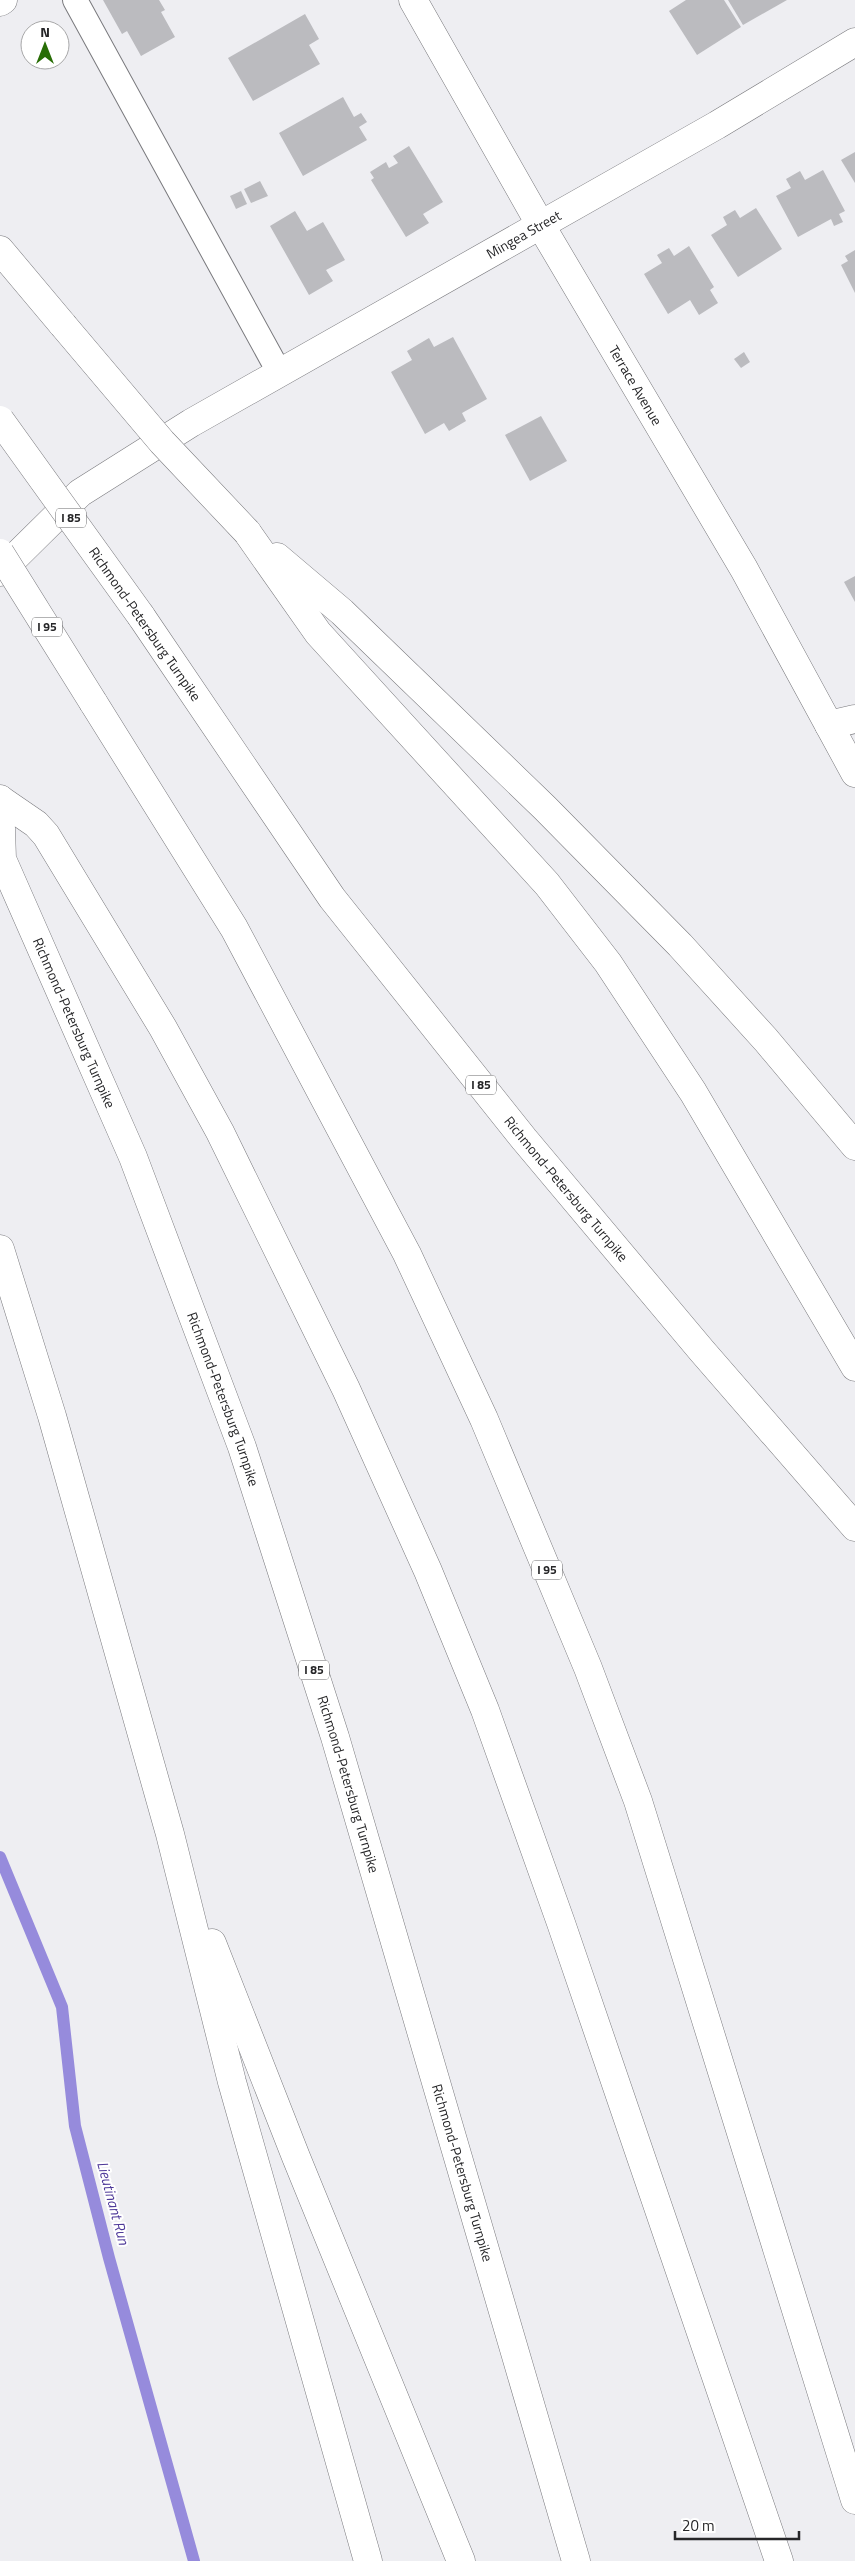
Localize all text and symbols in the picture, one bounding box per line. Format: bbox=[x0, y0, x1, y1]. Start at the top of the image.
north arrow bbox=[20, 20, 70, 70]
text: N bbox=[40, 21, 50, 42]
street label: Mingea Street bbox=[482, 204, 565, 264]
street label: Terrace Avenue bbox=[604, 341, 668, 429]
road number: I 85 bbox=[56, 508, 86, 528]
street label: Richmond-Petersburg Turnpike bbox=[84, 542, 207, 705]
road number: I 95 bbox=[32, 618, 62, 636]
street label: Richmond-Petersburg Turnpike bbox=[28, 934, 121, 1111]
road number: I 85 bbox=[466, 1076, 496, 1094]
street label: Richmond-Petersburg Turnpike bbox=[499, 1111, 634, 1266]
street label: Richmond-Petersburg Turnpike bbox=[182, 1309, 265, 1489]
road number: I 95 bbox=[532, 1560, 562, 1580]
road number: I 85 bbox=[299, 1660, 329, 1680]
street label: Richmond-Petersburg Turnpike bbox=[312, 1693, 385, 1875]
street label: Richmond-Petersburg Turnpike bbox=[427, 2081, 499, 2264]
water label: Lieutinant Run bbox=[91, 2159, 136, 2248]
scale bar bbox=[675, 2508, 799, 2540]
text: 20 m bbox=[682, 2514, 715, 2537]

